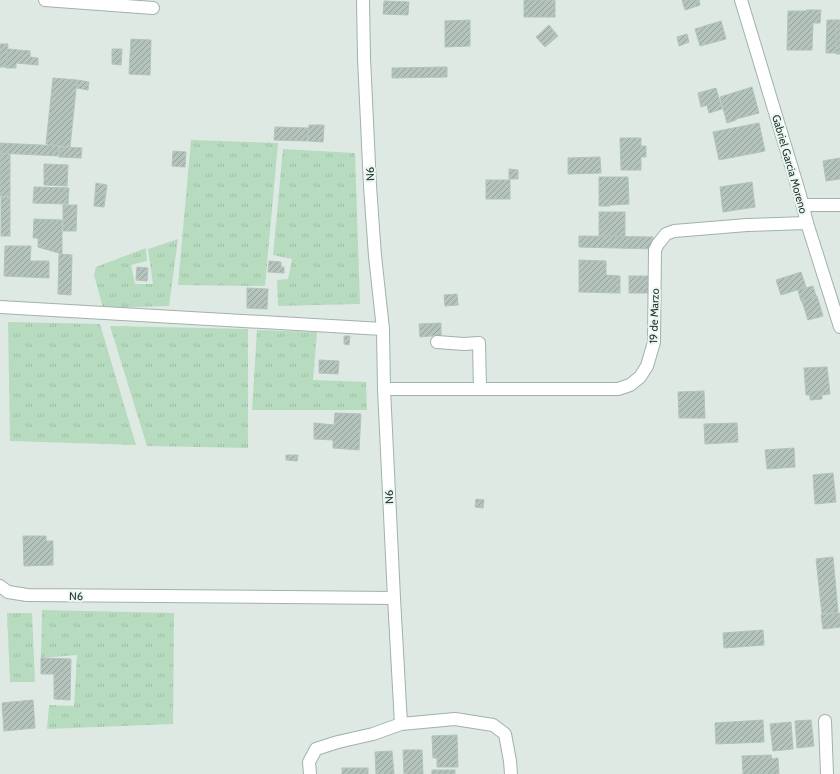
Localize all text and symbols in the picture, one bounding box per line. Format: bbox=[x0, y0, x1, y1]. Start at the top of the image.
street label: Gabriel Garcia Moreno bbox=[769, 113, 811, 215]
street label: N6 bbox=[363, 167, 377, 181]
street label: 19 de Marzo bbox=[646, 288, 662, 344]
street label: N6 bbox=[382, 490, 396, 504]
street label: N6 bbox=[69, 589, 83, 603]

